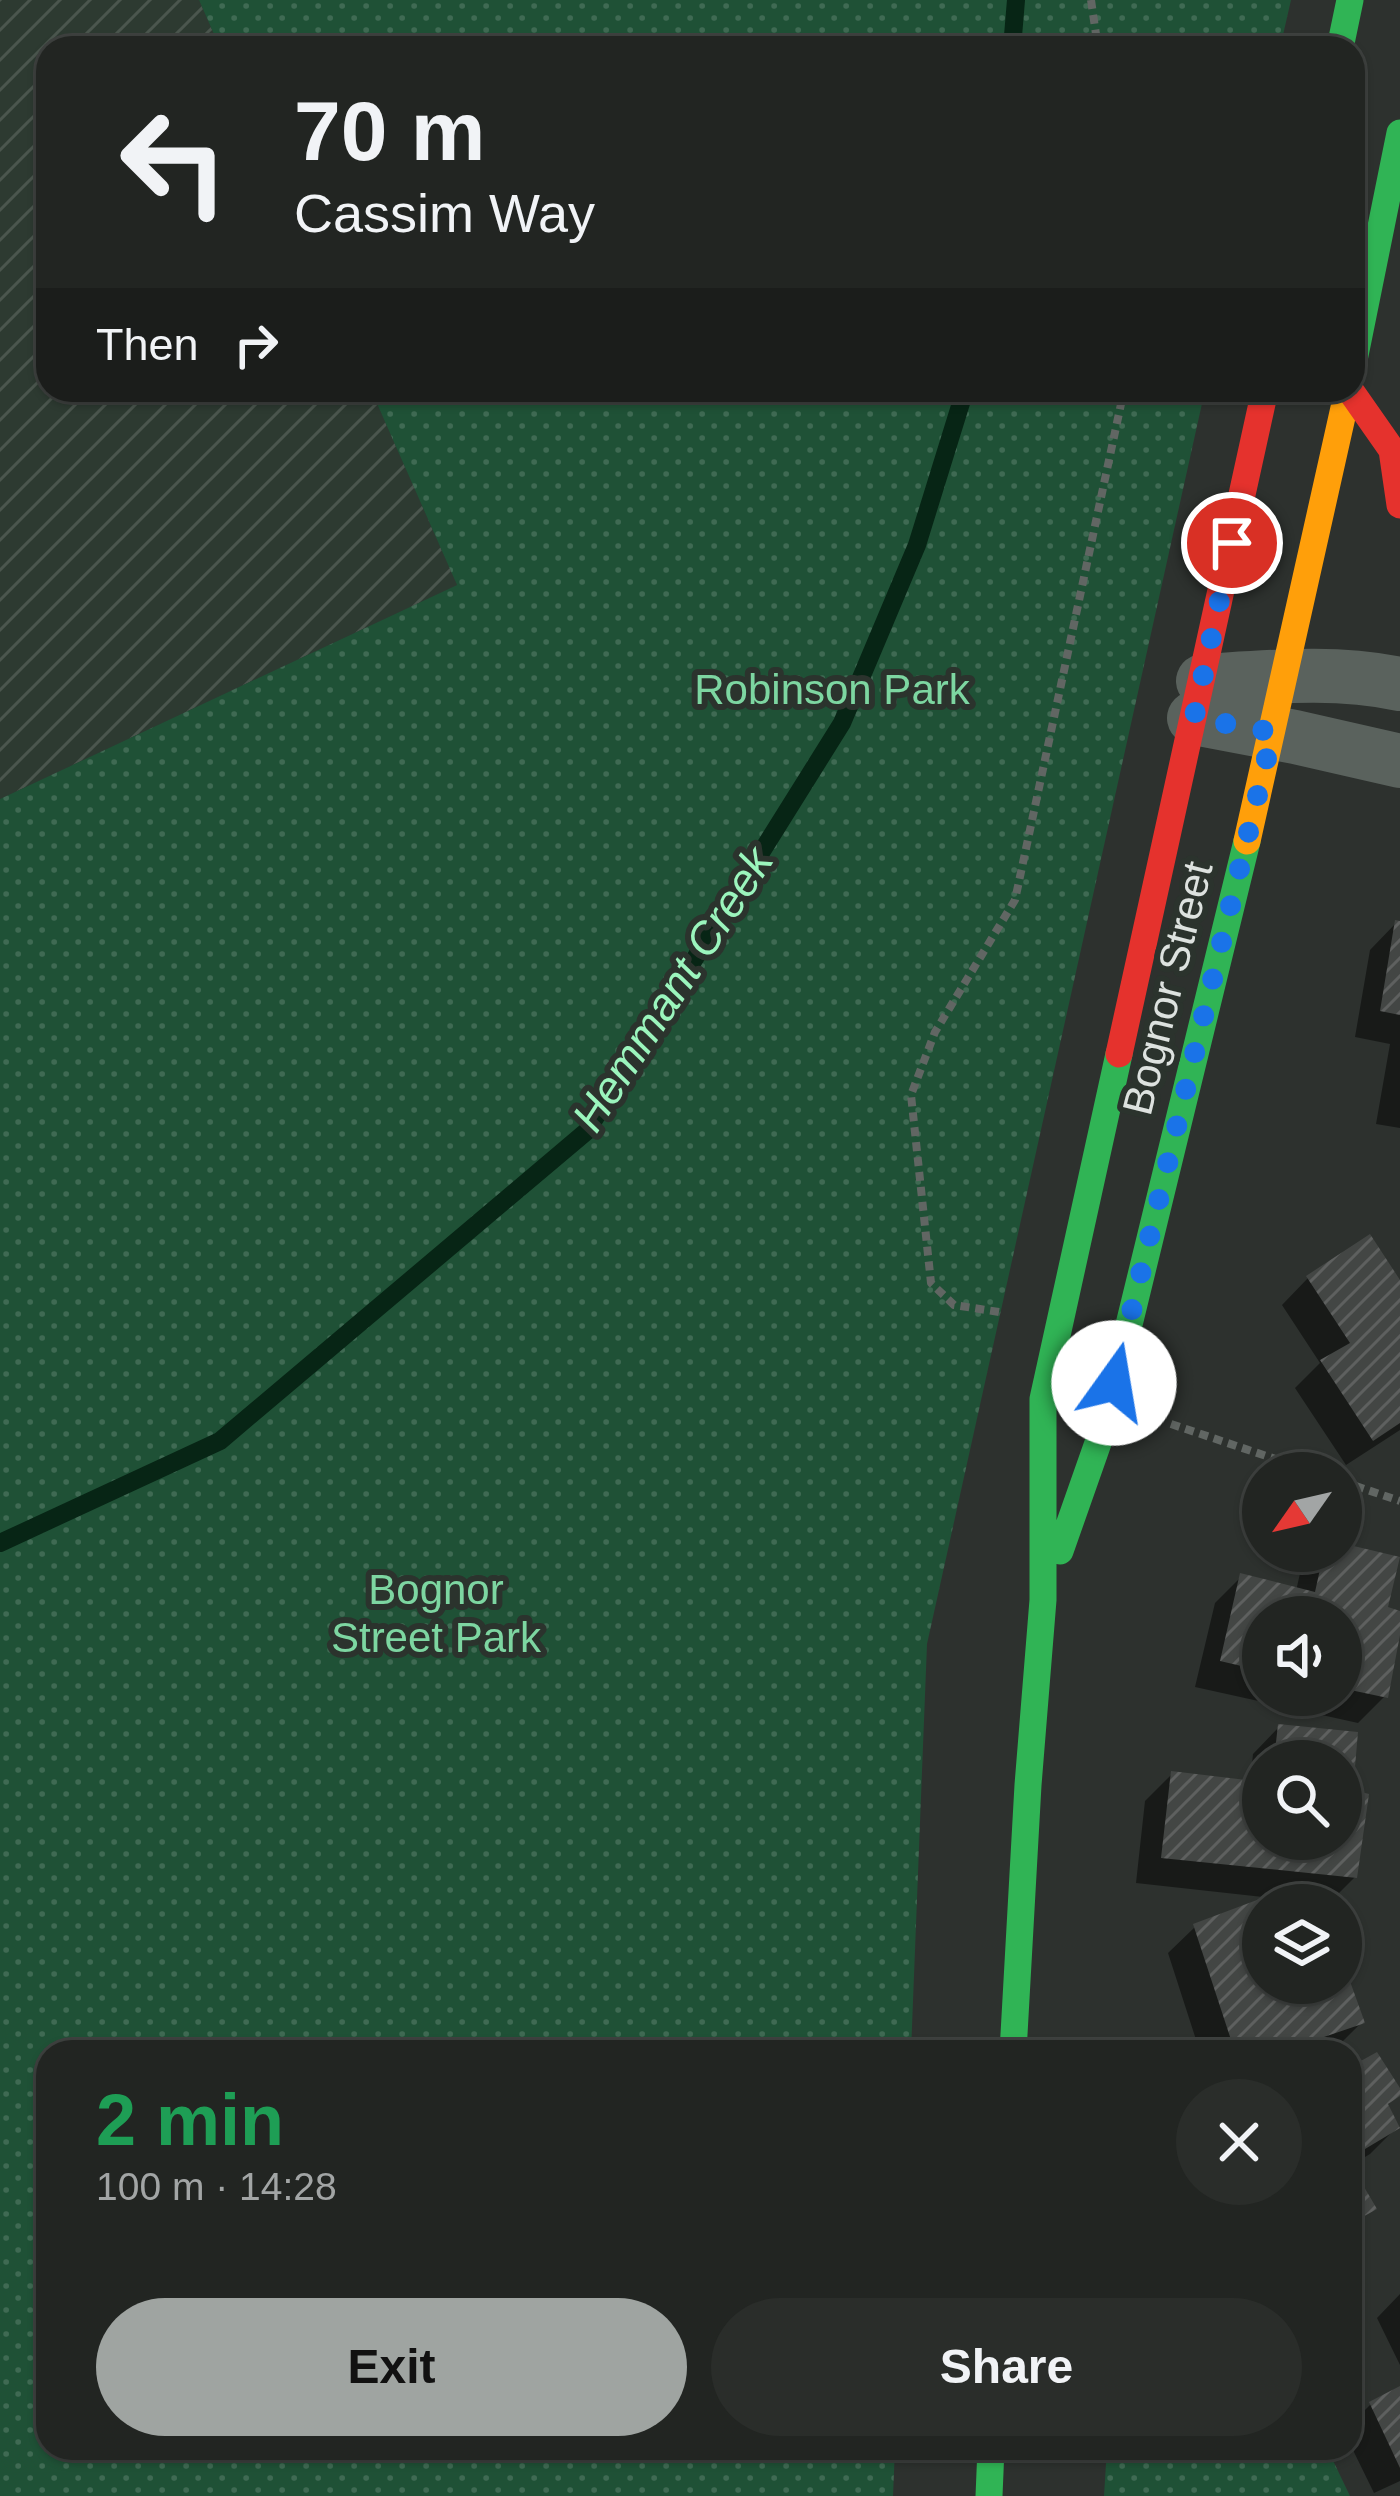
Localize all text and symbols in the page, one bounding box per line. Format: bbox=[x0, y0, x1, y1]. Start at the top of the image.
icon: left bbox=[96, 84, 252, 240]
text: 70 m bbox=[294, 84, 485, 178]
text: Cassim Way bbox=[294, 183, 595, 243]
icon: right bbox=[223, 312, 289, 378]
text: Then bbox=[96, 319, 199, 370]
pin bbox=[1181, 492, 1283, 594]
icon: arrive bbox=[1199, 510, 1265, 576]
park label: Robinson Park bbox=[694, 666, 971, 713]
water label: Hemmant Creek bbox=[562, 836, 784, 1141]
street label: Bognor Street bbox=[1113, 856, 1222, 1120]
position arrow bbox=[1051, 1320, 1177, 1446]
north arrow bbox=[1242, 1452, 1362, 1572]
map controls bbox=[1242, 1452, 1362, 2004]
park label: Bognor Street Park bbox=[331, 1566, 542, 1661]
button: sound bbox=[1242, 1596, 1362, 1716]
button: search bbox=[1242, 1740, 1362, 1860]
button: layers bbox=[1242, 1884, 1362, 2004]
button: close bbox=[1176, 2079, 1302, 2205]
text: 2 min bbox=[96, 2080, 284, 2160]
text: 100 m · 14:28 bbox=[96, 2165, 337, 2208]
button: Exit bbox=[96, 2298, 687, 2436]
button: Share bbox=[711, 2298, 1302, 2436]

